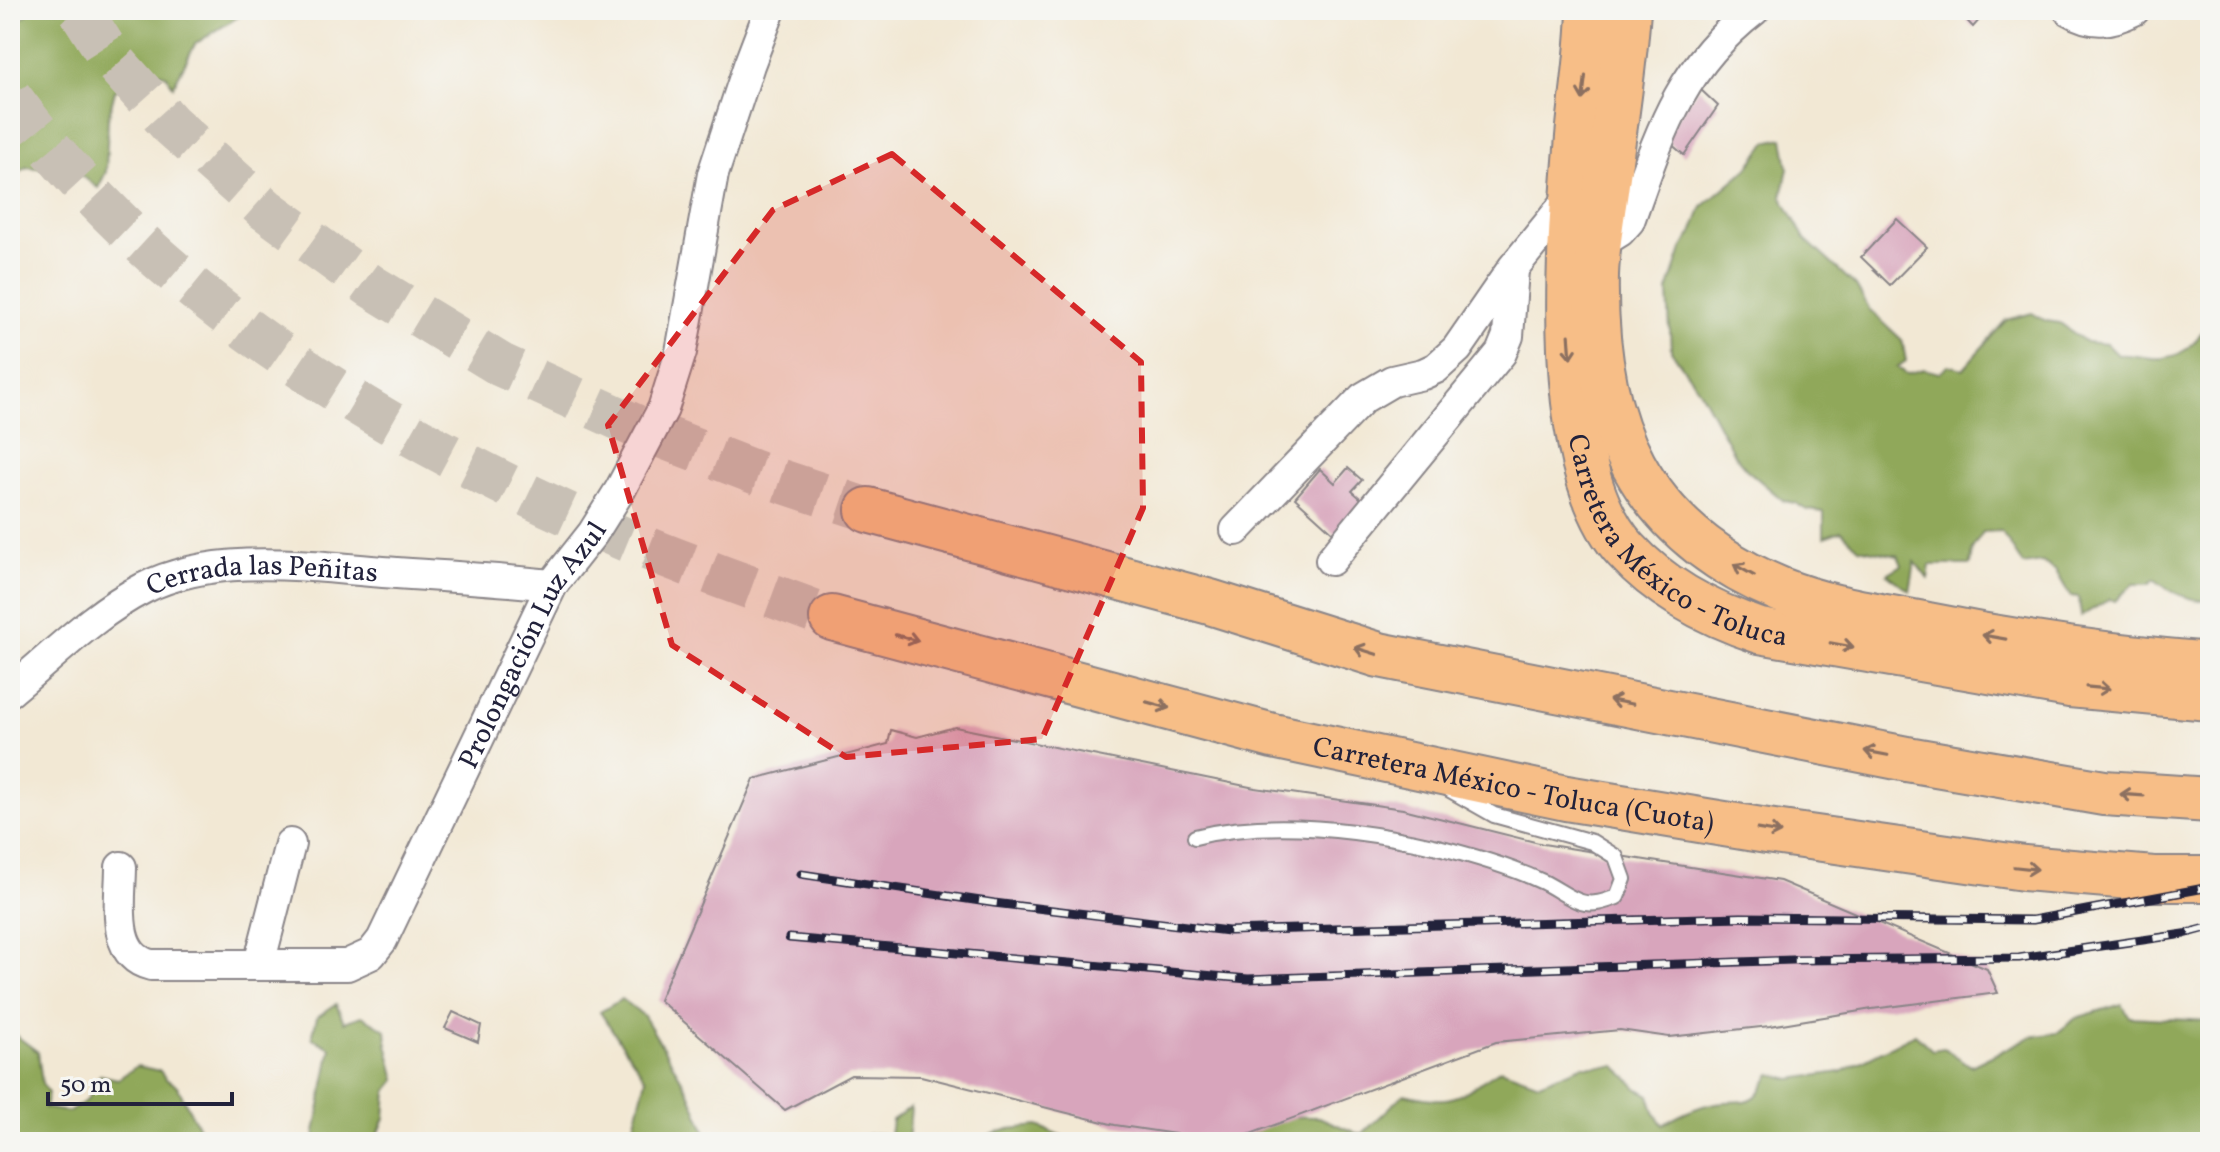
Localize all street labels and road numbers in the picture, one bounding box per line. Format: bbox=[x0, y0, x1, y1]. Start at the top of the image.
street label: Carretera México - Toluca bbox=[1557, 431, 1790, 657]
street label: Prolongación Luz Azul bbox=[450, 515, 617, 776]
street label: Cerrada las Peñitas bbox=[140, 547, 380, 607]
street label: Carretera México - Toluca (Cuota) bbox=[1309, 728, 1717, 844]

